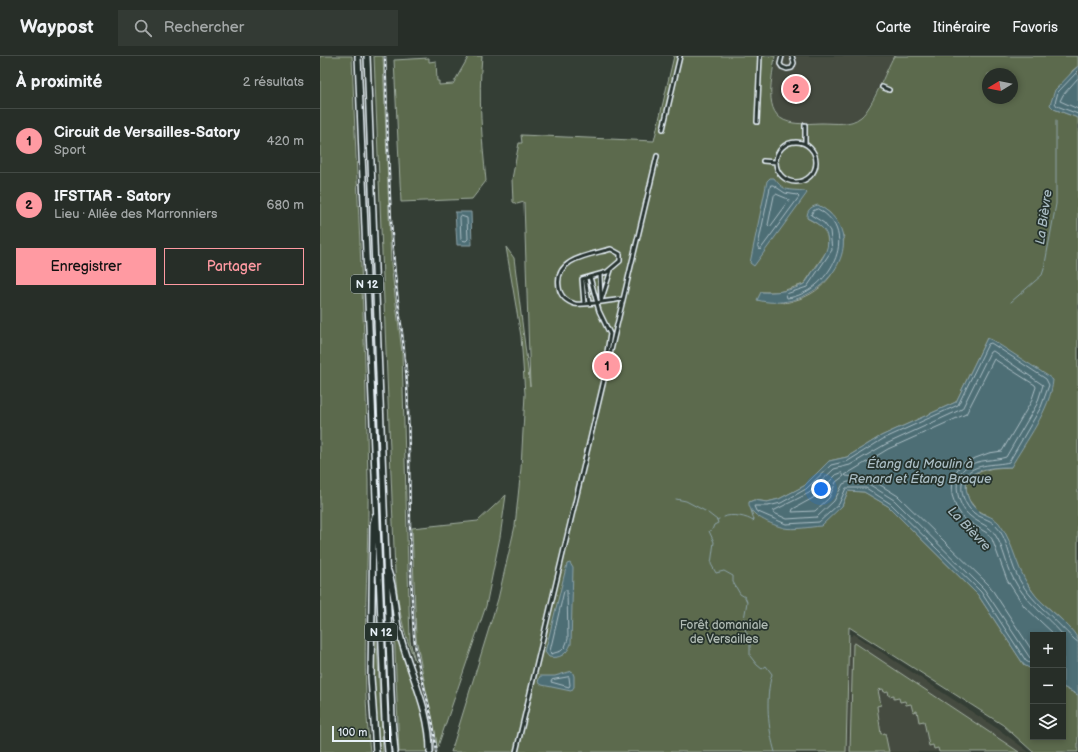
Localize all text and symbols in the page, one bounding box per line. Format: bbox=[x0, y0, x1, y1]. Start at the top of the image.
search box bbox=[118, 10, 398, 46]
text: Waypost bbox=[20, 16, 94, 39]
icon: search bbox=[132, 17, 154, 39]
text: Rechercher bbox=[164, 18, 244, 37]
text: Carte bbox=[876, 19, 911, 36]
text: Itinéraire bbox=[933, 19, 990, 36]
text: Favoris bbox=[1012, 19, 1058, 36]
north arrow bbox=[982, 68, 1018, 104]
text: À proximité bbox=[16, 72, 102, 92]
text: 2 résultats bbox=[243, 74, 304, 90]
pin: 2 bbox=[783, 74, 809, 104]
text: Circuit de Versailles-Satory bbox=[54, 123, 240, 142]
text: 1 bbox=[26, 133, 32, 149]
text: 420 m bbox=[266, 133, 304, 149]
text: Sport bbox=[54, 142, 86, 158]
text: IFSTTAR - Satory bbox=[54, 187, 171, 206]
water label: La Bièvre bbox=[1032, 188, 1056, 246]
text: 2 bbox=[25, 197, 33, 213]
text: 680 m bbox=[267, 197, 304, 213]
text: Lieu · Allée des Marronniers bbox=[54, 206, 217, 222]
button: Enregistrer bbox=[16, 248, 156, 285]
button: Partager bbox=[164, 248, 304, 285]
road number: N 12 bbox=[351, 275, 383, 293]
pin: 1 bbox=[594, 351, 620, 381]
water label: Étang du Moulin à Renard et Étang Braque bbox=[848, 456, 992, 487]
your location bbox=[811, 479, 831, 499]
water label: La Bièvre bbox=[944, 503, 995, 554]
park label: Forêt domaniale de Versailles bbox=[680, 618, 768, 647]
road number: N 12 bbox=[365, 623, 397, 641]
map controls bbox=[1030, 632, 1066, 740]
button: + bbox=[1030, 632, 1066, 668]
button: − bbox=[1030, 668, 1066, 704]
button: layers bbox=[1030, 704, 1066, 740]
scale bar bbox=[332, 724, 391, 743]
text: 100 m bbox=[338, 726, 367, 739]

